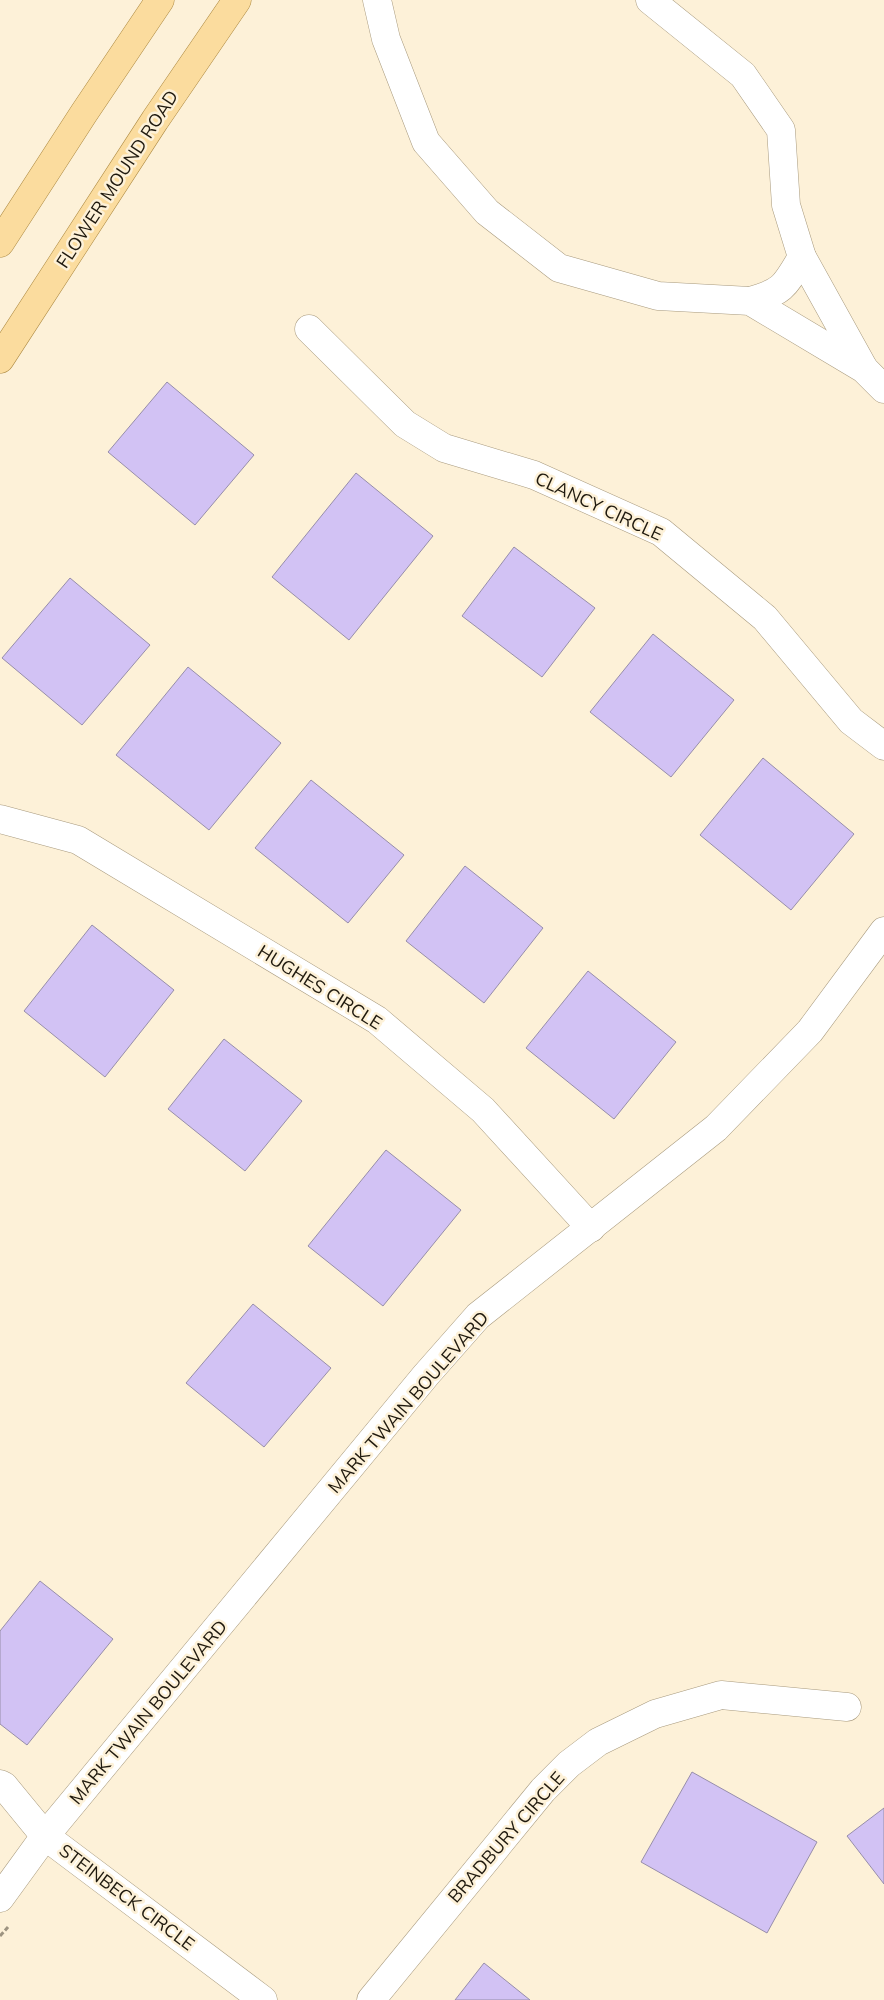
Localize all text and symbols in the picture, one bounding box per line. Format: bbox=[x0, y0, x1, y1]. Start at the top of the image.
street label: FLOWER MOUND ROAD bbox=[51, 86, 183, 272]
street label: CLANCY CIRCLE bbox=[532, 466, 666, 546]
street label: HUGHES CIRCLE bbox=[254, 940, 386, 1034]
street label: MARK TWAIN BOULEVARD bbox=[323, 1306, 493, 1498]
street label: MARK TWAIN BOULEVARD bbox=[64, 1615, 232, 1809]
street label: BRADBURY CIRCLE bbox=[443, 1767, 569, 1907]
street label: STEINBECK CIRCLE bbox=[55, 1839, 199, 1955]

